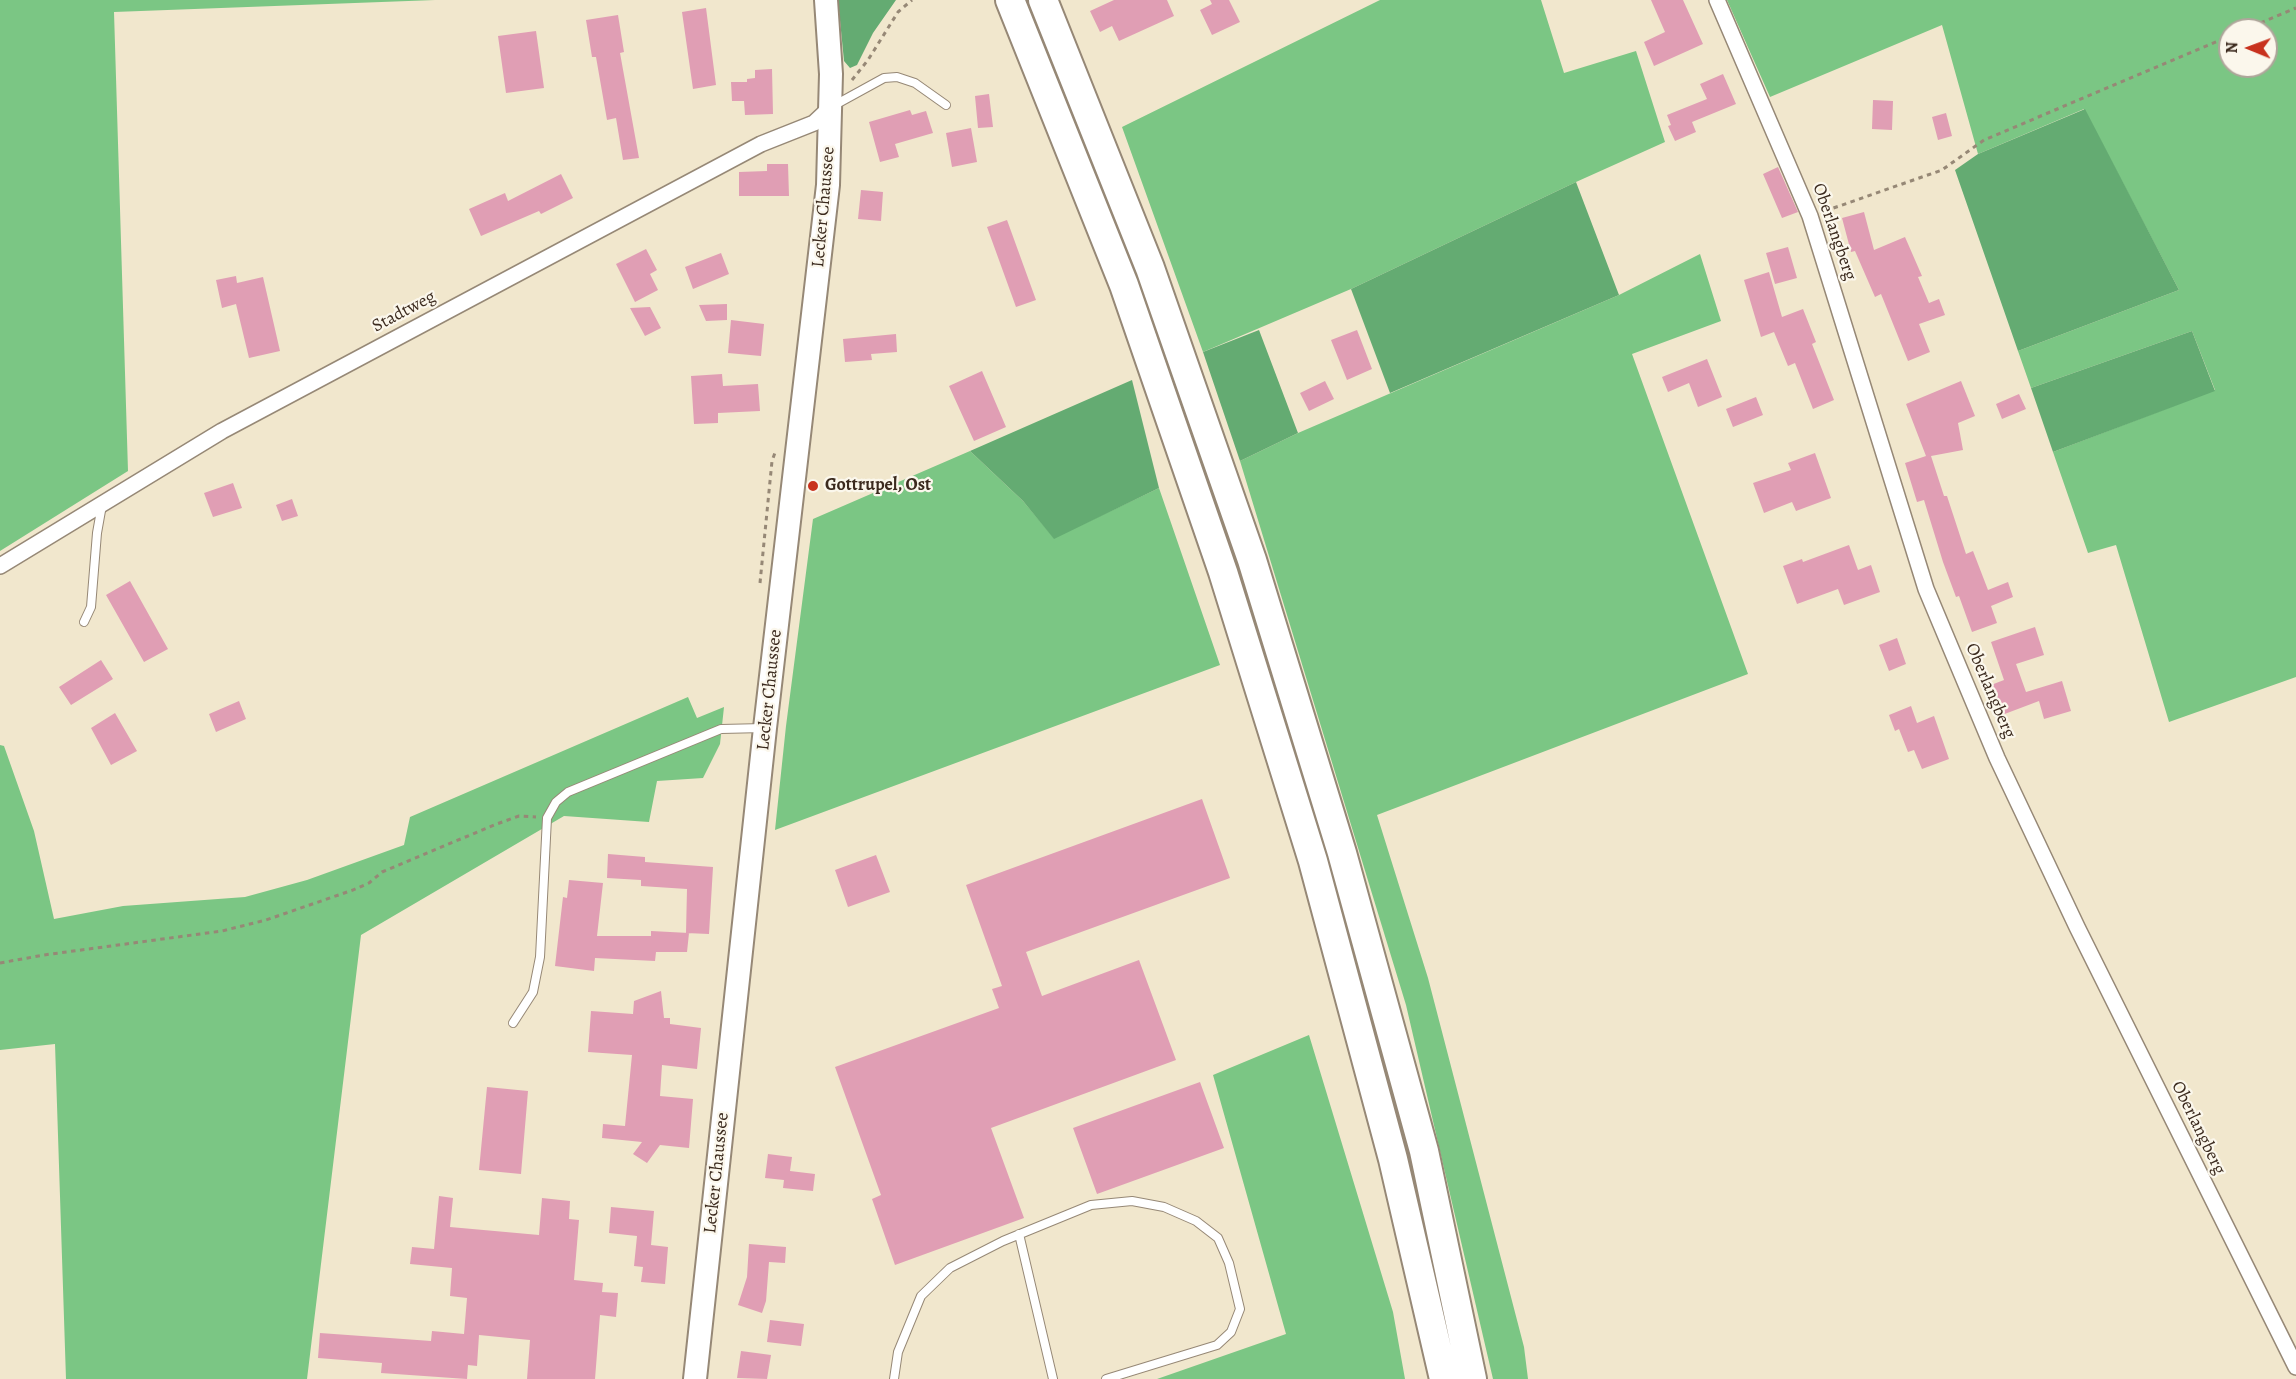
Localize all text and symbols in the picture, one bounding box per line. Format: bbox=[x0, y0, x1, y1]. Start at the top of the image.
north arrow bbox=[2218, 18, 2278, 78]
text: N bbox=[2221, 42, 2243, 54]
street label: Lecker Chaussee bbox=[808, 146, 840, 268]
street label: Oberlangberg bbox=[1807, 181, 1861, 283]
street label: Stadtweg bbox=[369, 286, 439, 338]
place label: Gottrupel, Ost bbox=[825, 475, 931, 497]
marker: Gottrupel, Ost bbox=[806, 479, 820, 493]
street label: Lecker Chaussee bbox=[753, 628, 787, 752]
street label: Oberlangberg bbox=[1960, 640, 2020, 742]
street label: Oberlangberg bbox=[2166, 1078, 2230, 1178]
street label: Lecker Chaussee bbox=[700, 1111, 734, 1235]

